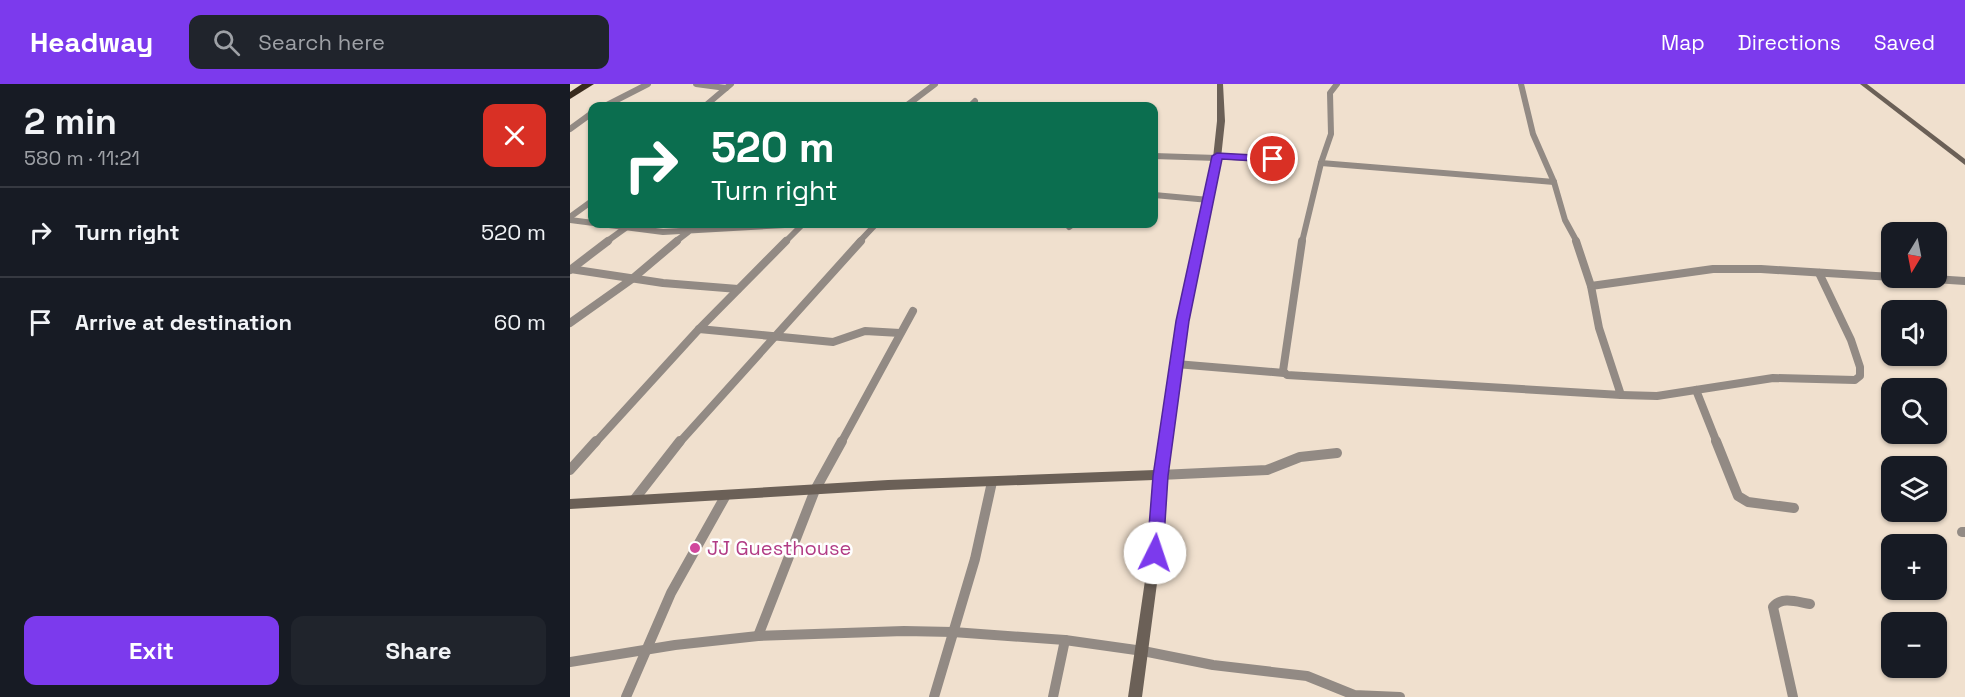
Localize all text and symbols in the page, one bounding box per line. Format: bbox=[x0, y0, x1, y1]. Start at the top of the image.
search box bbox=[189, 15, 609, 69]
text: Headway bbox=[30, 24, 153, 60]
icon: search bbox=[210, 26, 243, 59]
text: Search here bbox=[258, 28, 385, 56]
text: Map bbox=[1661, 29, 1705, 56]
text: Directions bbox=[1738, 29, 1841, 56]
text: Saved bbox=[1874, 29, 1935, 56]
text: 2 min bbox=[24, 99, 117, 145]
button: close bbox=[483, 104, 546, 167]
text: 520 m bbox=[711, 121, 835, 174]
icon: right bbox=[612, 126, 690, 204]
pin bbox=[1247, 133, 1298, 184]
icon: arrive bbox=[1256, 142, 1289, 175]
text: 580 m · 11:21 bbox=[24, 145, 140, 171]
text: Turn right bbox=[711, 173, 838, 208]
icon: right bbox=[24, 216, 57, 249]
text: Turn right bbox=[75, 218, 180, 246]
text: 520 m bbox=[481, 218, 546, 246]
north arrow bbox=[1881, 222, 1947, 288]
map controls bbox=[1881, 222, 1947, 678]
button: sound bbox=[1881, 300, 1947, 366]
icon: arrive bbox=[24, 306, 57, 339]
text: Arrive at destination bbox=[75, 308, 292, 336]
text: 60 m bbox=[494, 308, 546, 336]
button: search bbox=[1881, 378, 1947, 444]
button: layers bbox=[1881, 456, 1947, 522]
position arrow bbox=[1123, 521, 1187, 585]
button: + bbox=[1881, 534, 1947, 600]
place label: JJ Guesthouse bbox=[707, 535, 851, 561]
marker: JJ Guesthouse bbox=[688, 541, 702, 555]
button: − bbox=[1881, 612, 1947, 678]
button: Exit bbox=[24, 616, 279, 685]
button: Share bbox=[291, 616, 546, 685]

